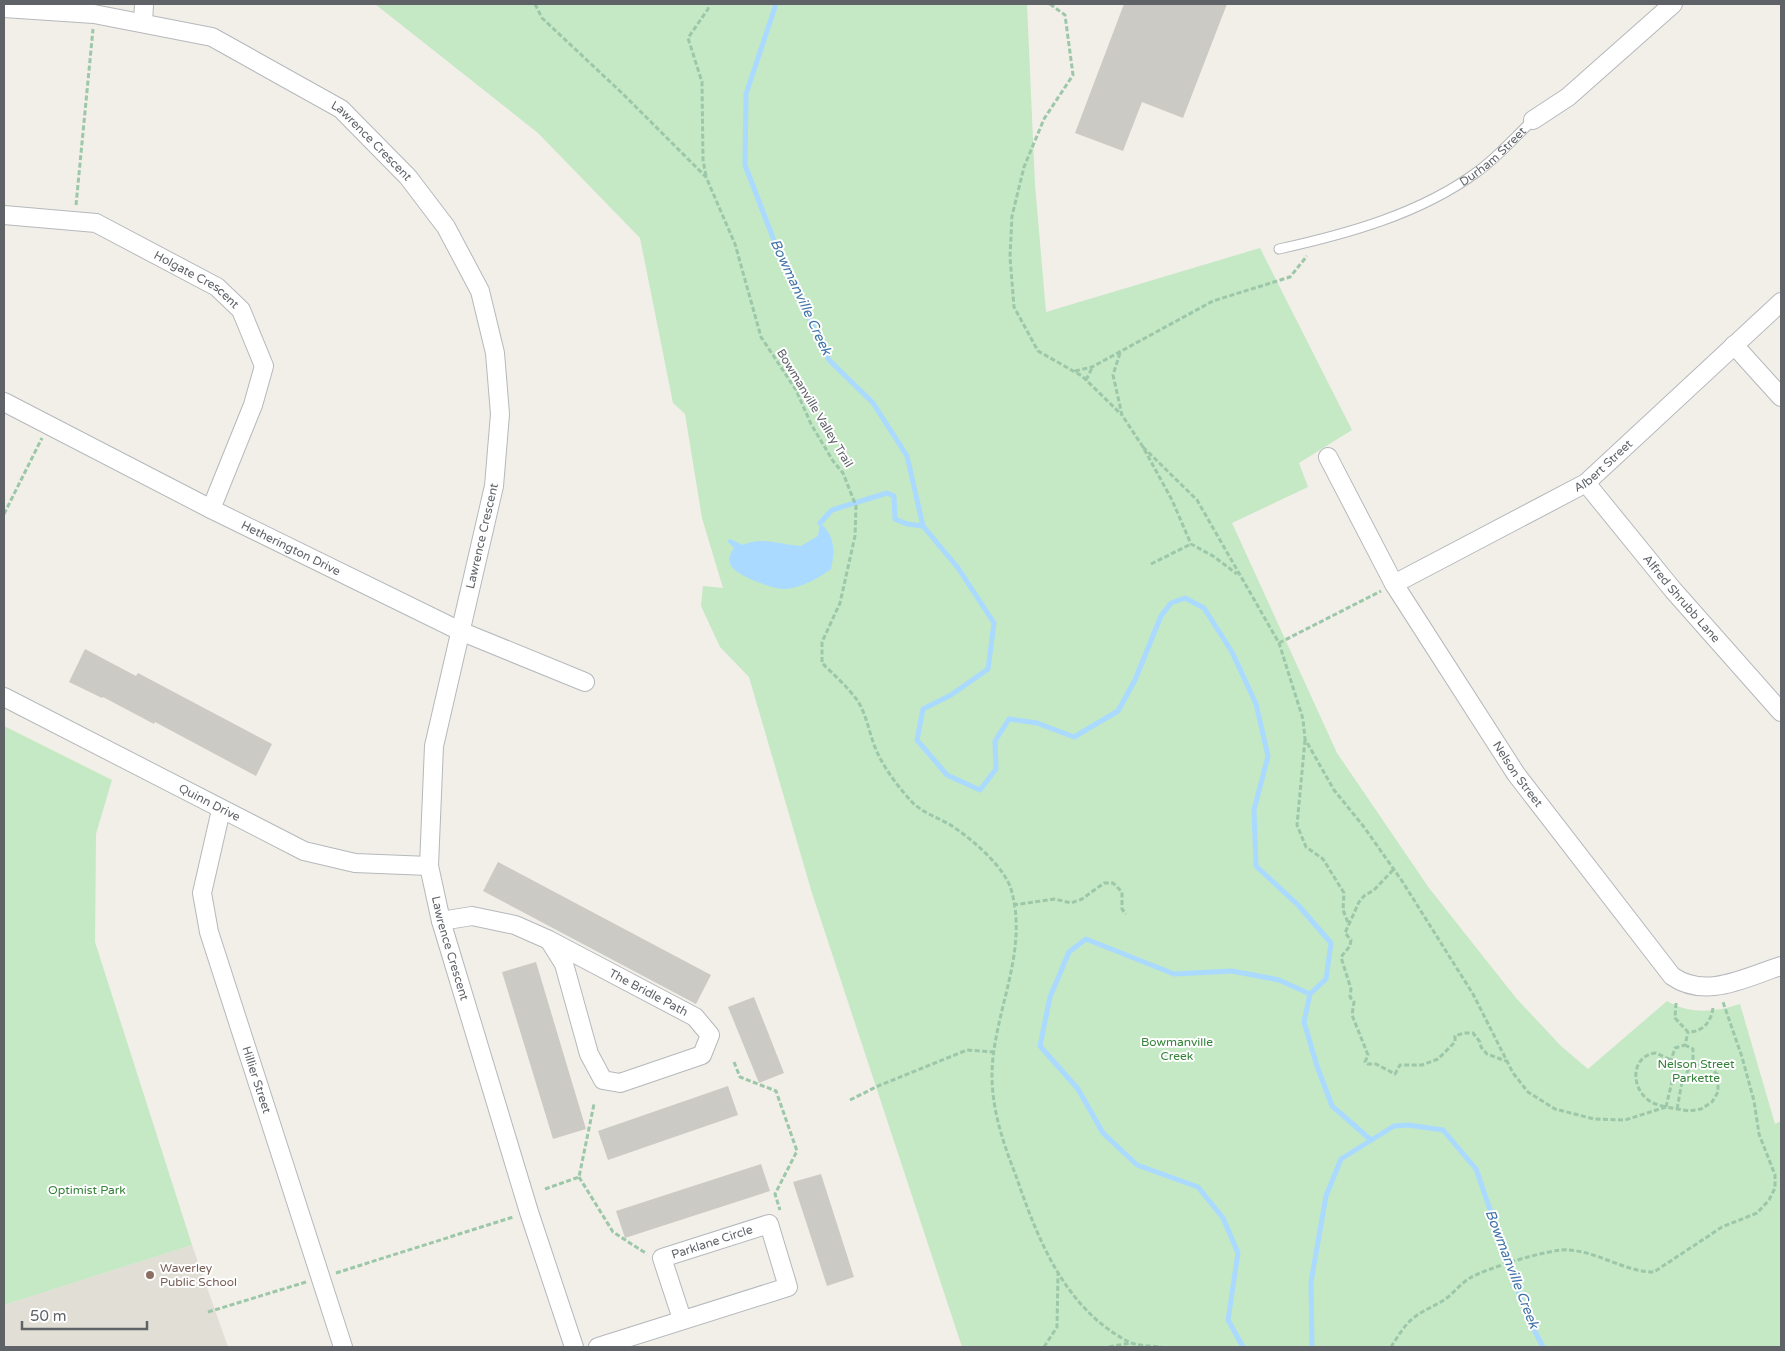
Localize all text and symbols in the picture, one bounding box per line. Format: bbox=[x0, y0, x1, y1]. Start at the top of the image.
street label: Lawrence Crescent bbox=[329, 98, 415, 183]
street label: Durham Street bbox=[1457, 124, 1529, 189]
water label: Bowmanville Creek bbox=[767, 236, 836, 359]
street label: Holgate Crescent bbox=[152, 248, 242, 312]
street label: Bowmanville Valley Trail bbox=[774, 346, 856, 470]
street label: Albert Street bbox=[1572, 436, 1635, 495]
street label: Lawrence Crescent bbox=[463, 481, 501, 590]
street label: Hetherington Drive bbox=[239, 518, 343, 578]
street label: Alfred Shrubb Lane bbox=[1640, 552, 1723, 645]
street label: Nelson Street bbox=[1490, 739, 1546, 810]
street label: Quinn Drive bbox=[176, 781, 243, 824]
street label: Lawrence Crescent bbox=[429, 895, 472, 1003]
street label: The Bridle Path bbox=[607, 966, 690, 1019]
park label: Bowmanville Creek bbox=[1141, 1035, 1213, 1063]
street label: Hillier Street bbox=[239, 1044, 274, 1115]
park label: Nelson Street Parkette bbox=[1657, 1057, 1735, 1085]
park label: Optimist Park bbox=[48, 1183, 126, 1197]
water label: Bowmanville Creek bbox=[1481, 1207, 1543, 1332]
street label: Parklane Circle bbox=[670, 1222, 755, 1262]
place label: Waverley Public School bbox=[160, 1261, 237, 1289]
marker: Waverley Public School bbox=[144, 1269, 156, 1281]
scale bar bbox=[22, 1298, 148, 1330]
text: 50 m bbox=[30, 1307, 67, 1325]

